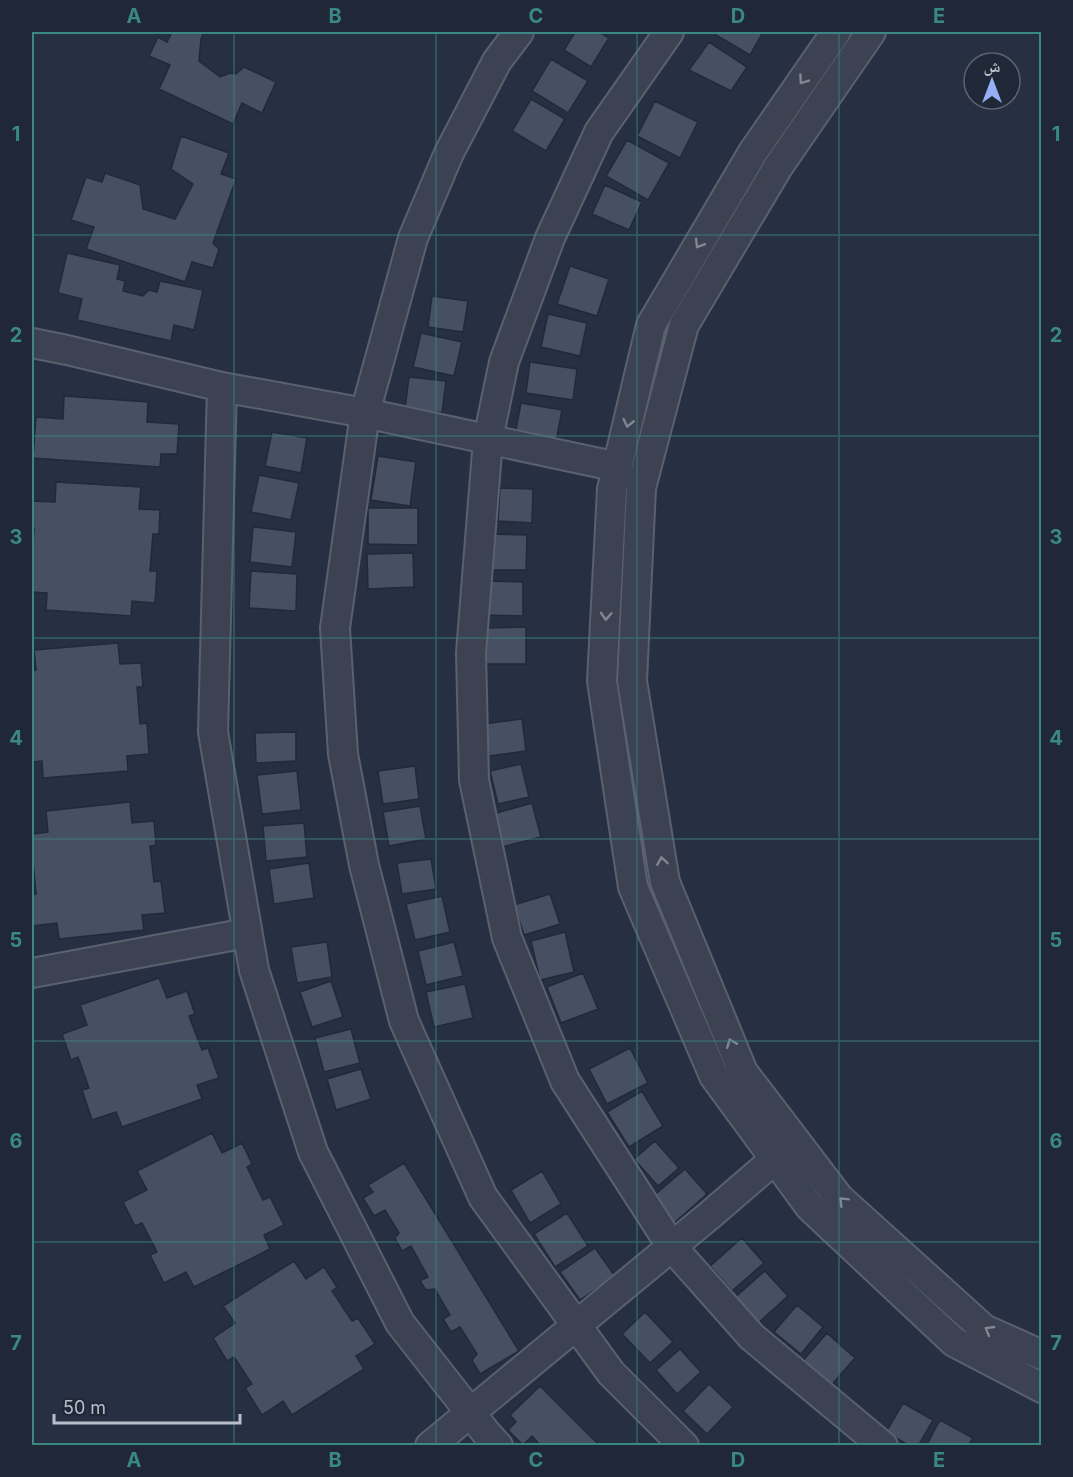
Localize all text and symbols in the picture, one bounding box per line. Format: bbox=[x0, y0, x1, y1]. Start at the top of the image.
text: A bbox=[127, 4, 142, 28]
text: B bbox=[328, 4, 342, 28]
text: C bbox=[529, 4, 543, 28]
text: D bbox=[731, 4, 745, 28]
text: E bbox=[933, 4, 945, 28]
north arrow bbox=[962, 51, 1022, 111]
text: ش bbox=[984, 56, 1001, 76]
one-way arrow bbox=[799, 73, 810, 84]
text: 1 bbox=[12, 122, 20, 146]
text: 1 bbox=[1052, 122, 1060, 146]
one-way arrow bbox=[694, 238, 706, 248]
text: 2 bbox=[10, 323, 22, 347]
text: 2 bbox=[1050, 323, 1062, 347]
one-way arrow bbox=[622, 418, 635, 428]
text: 3 bbox=[10, 525, 22, 549]
text: 3 bbox=[1050, 525, 1062, 549]
one-way arrow bbox=[599, 612, 612, 621]
text: 4 bbox=[9, 726, 23, 750]
text: 4 bbox=[1049, 726, 1063, 750]
one-way arrow bbox=[656, 857, 668, 866]
text: 5 bbox=[10, 928, 22, 952]
text: 5 bbox=[1050, 928, 1062, 952]
one-way arrow bbox=[726, 1038, 738, 1049]
text: 6 bbox=[10, 1129, 23, 1153]
text: 6 bbox=[1050, 1129, 1063, 1153]
one-way arrow bbox=[840, 1198, 851, 1209]
one-way arrow bbox=[985, 1326, 995, 1337]
text: 7 bbox=[10, 1331, 22, 1355]
text: 7 bbox=[1050, 1331, 1062, 1355]
scale bar bbox=[54, 1387, 240, 1425]
text: 50 m bbox=[63, 1397, 106, 1418]
text: A bbox=[127, 1448, 142, 1472]
text: B bbox=[328, 1448, 342, 1472]
text: C bbox=[529, 1448, 543, 1472]
text: D bbox=[731, 1448, 745, 1472]
text: E bbox=[933, 1448, 945, 1472]

